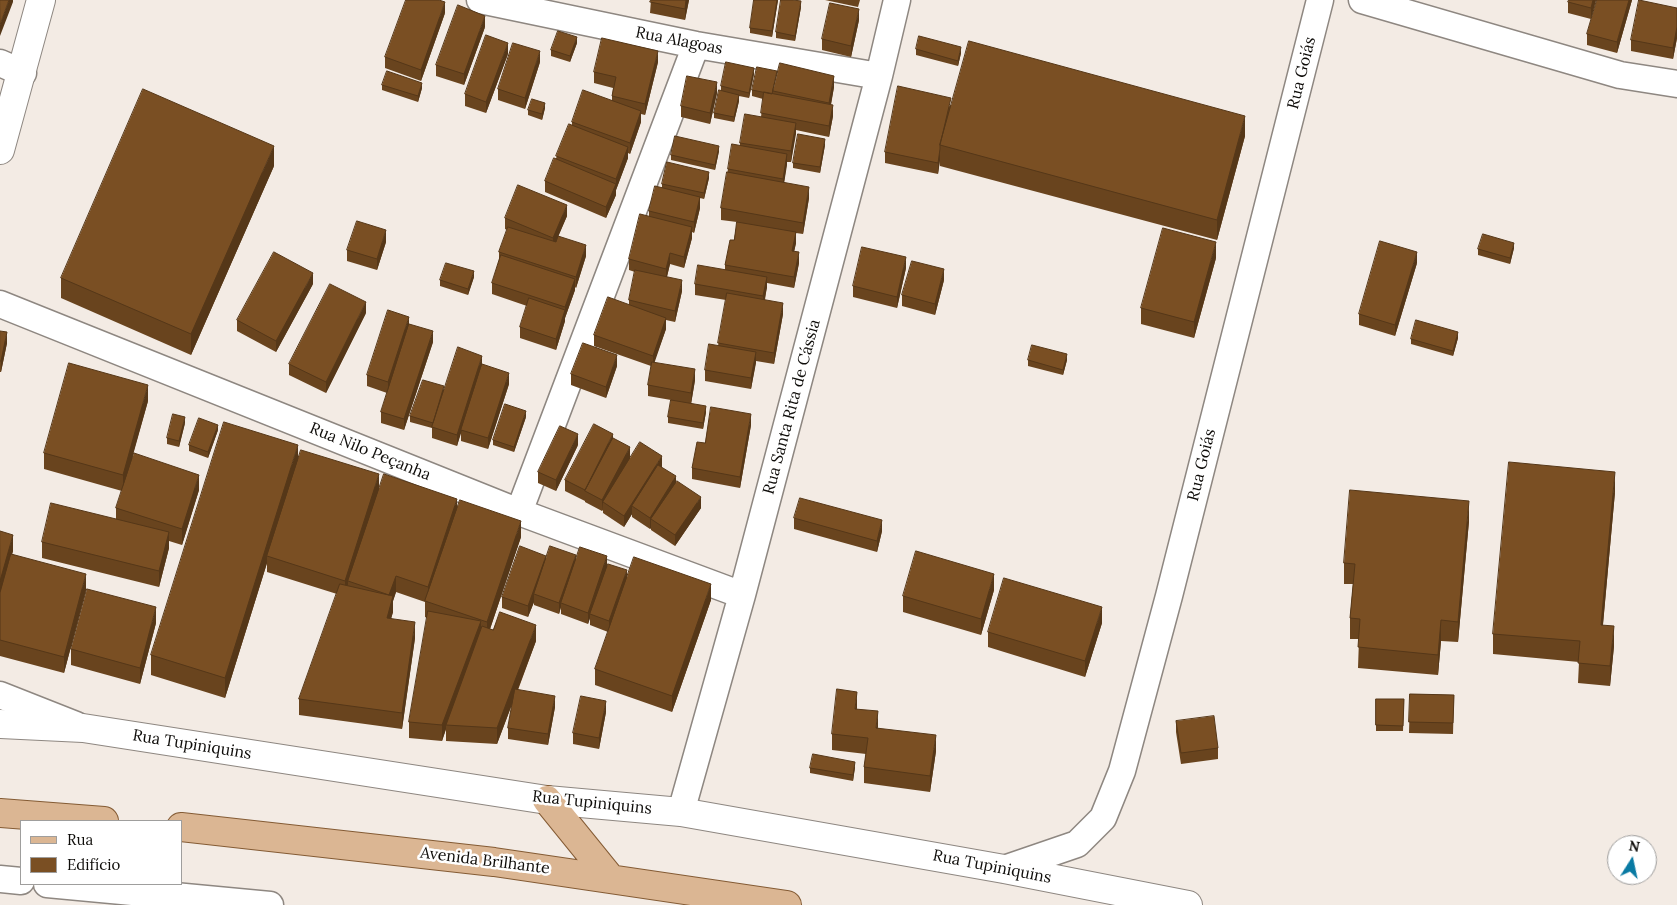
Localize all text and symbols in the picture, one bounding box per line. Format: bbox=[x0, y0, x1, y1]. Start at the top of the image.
street label: Rua Alagoas bbox=[634, 23, 724, 59]
street label: Rua Goiás bbox=[1284, 35, 1320, 111]
street label: Rua Santa Rita de Cássia bbox=[759, 317, 825, 497]
street label: Rua Nilo Peçanha bbox=[307, 419, 433, 485]
street label: Rua Goiás bbox=[1184, 427, 1220, 503]
street label: Rua Tupiniquins bbox=[131, 726, 253, 764]
street label: Rua Tupiniquins bbox=[531, 787, 653, 819]
legend bbox=[20, 820, 182, 885]
text: Rua bbox=[67, 830, 93, 849]
north arrow bbox=[1607, 835, 1657, 885]
text: N bbox=[1628, 836, 1641, 856]
street label: Avenida Brilhante bbox=[419, 844, 551, 878]
street label: Rua Tupiniquins bbox=[931, 846, 1053, 888]
text: Edifício bbox=[67, 855, 120, 874]

